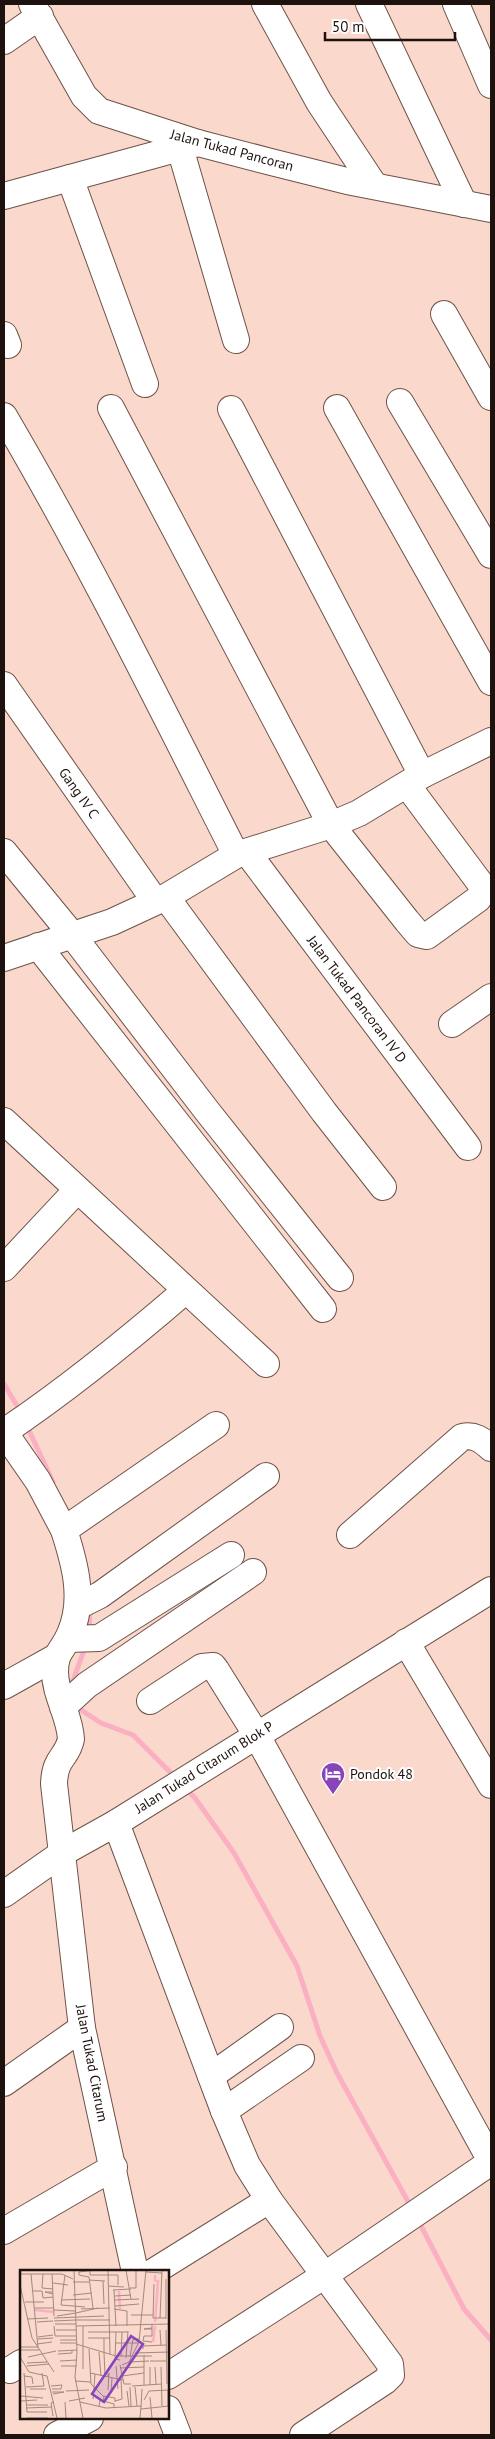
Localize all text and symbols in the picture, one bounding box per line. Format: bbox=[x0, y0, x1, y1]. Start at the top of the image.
scale bar bbox=[325, 10, 455, 42]
text: 50 m bbox=[332, 17, 365, 36]
street label: Jalan Tukad Pancoran bbox=[168, 125, 295, 175]
street label: Gang IV C bbox=[55, 764, 103, 822]
street label: Jalan Tukad Pancoran IV D bbox=[303, 931, 411, 1066]
street label: Jalan Tukad Citarum Blok P bbox=[130, 1717, 277, 1818]
hotel icon: Pondok 48 bbox=[320, 1761, 346, 1795]
place label: Pondok 48 bbox=[350, 1765, 413, 1783]
street label: Jalan Tukad Citarum bbox=[72, 2002, 112, 2123]
inset map bbox=[20, 2270, 169, 2419]

